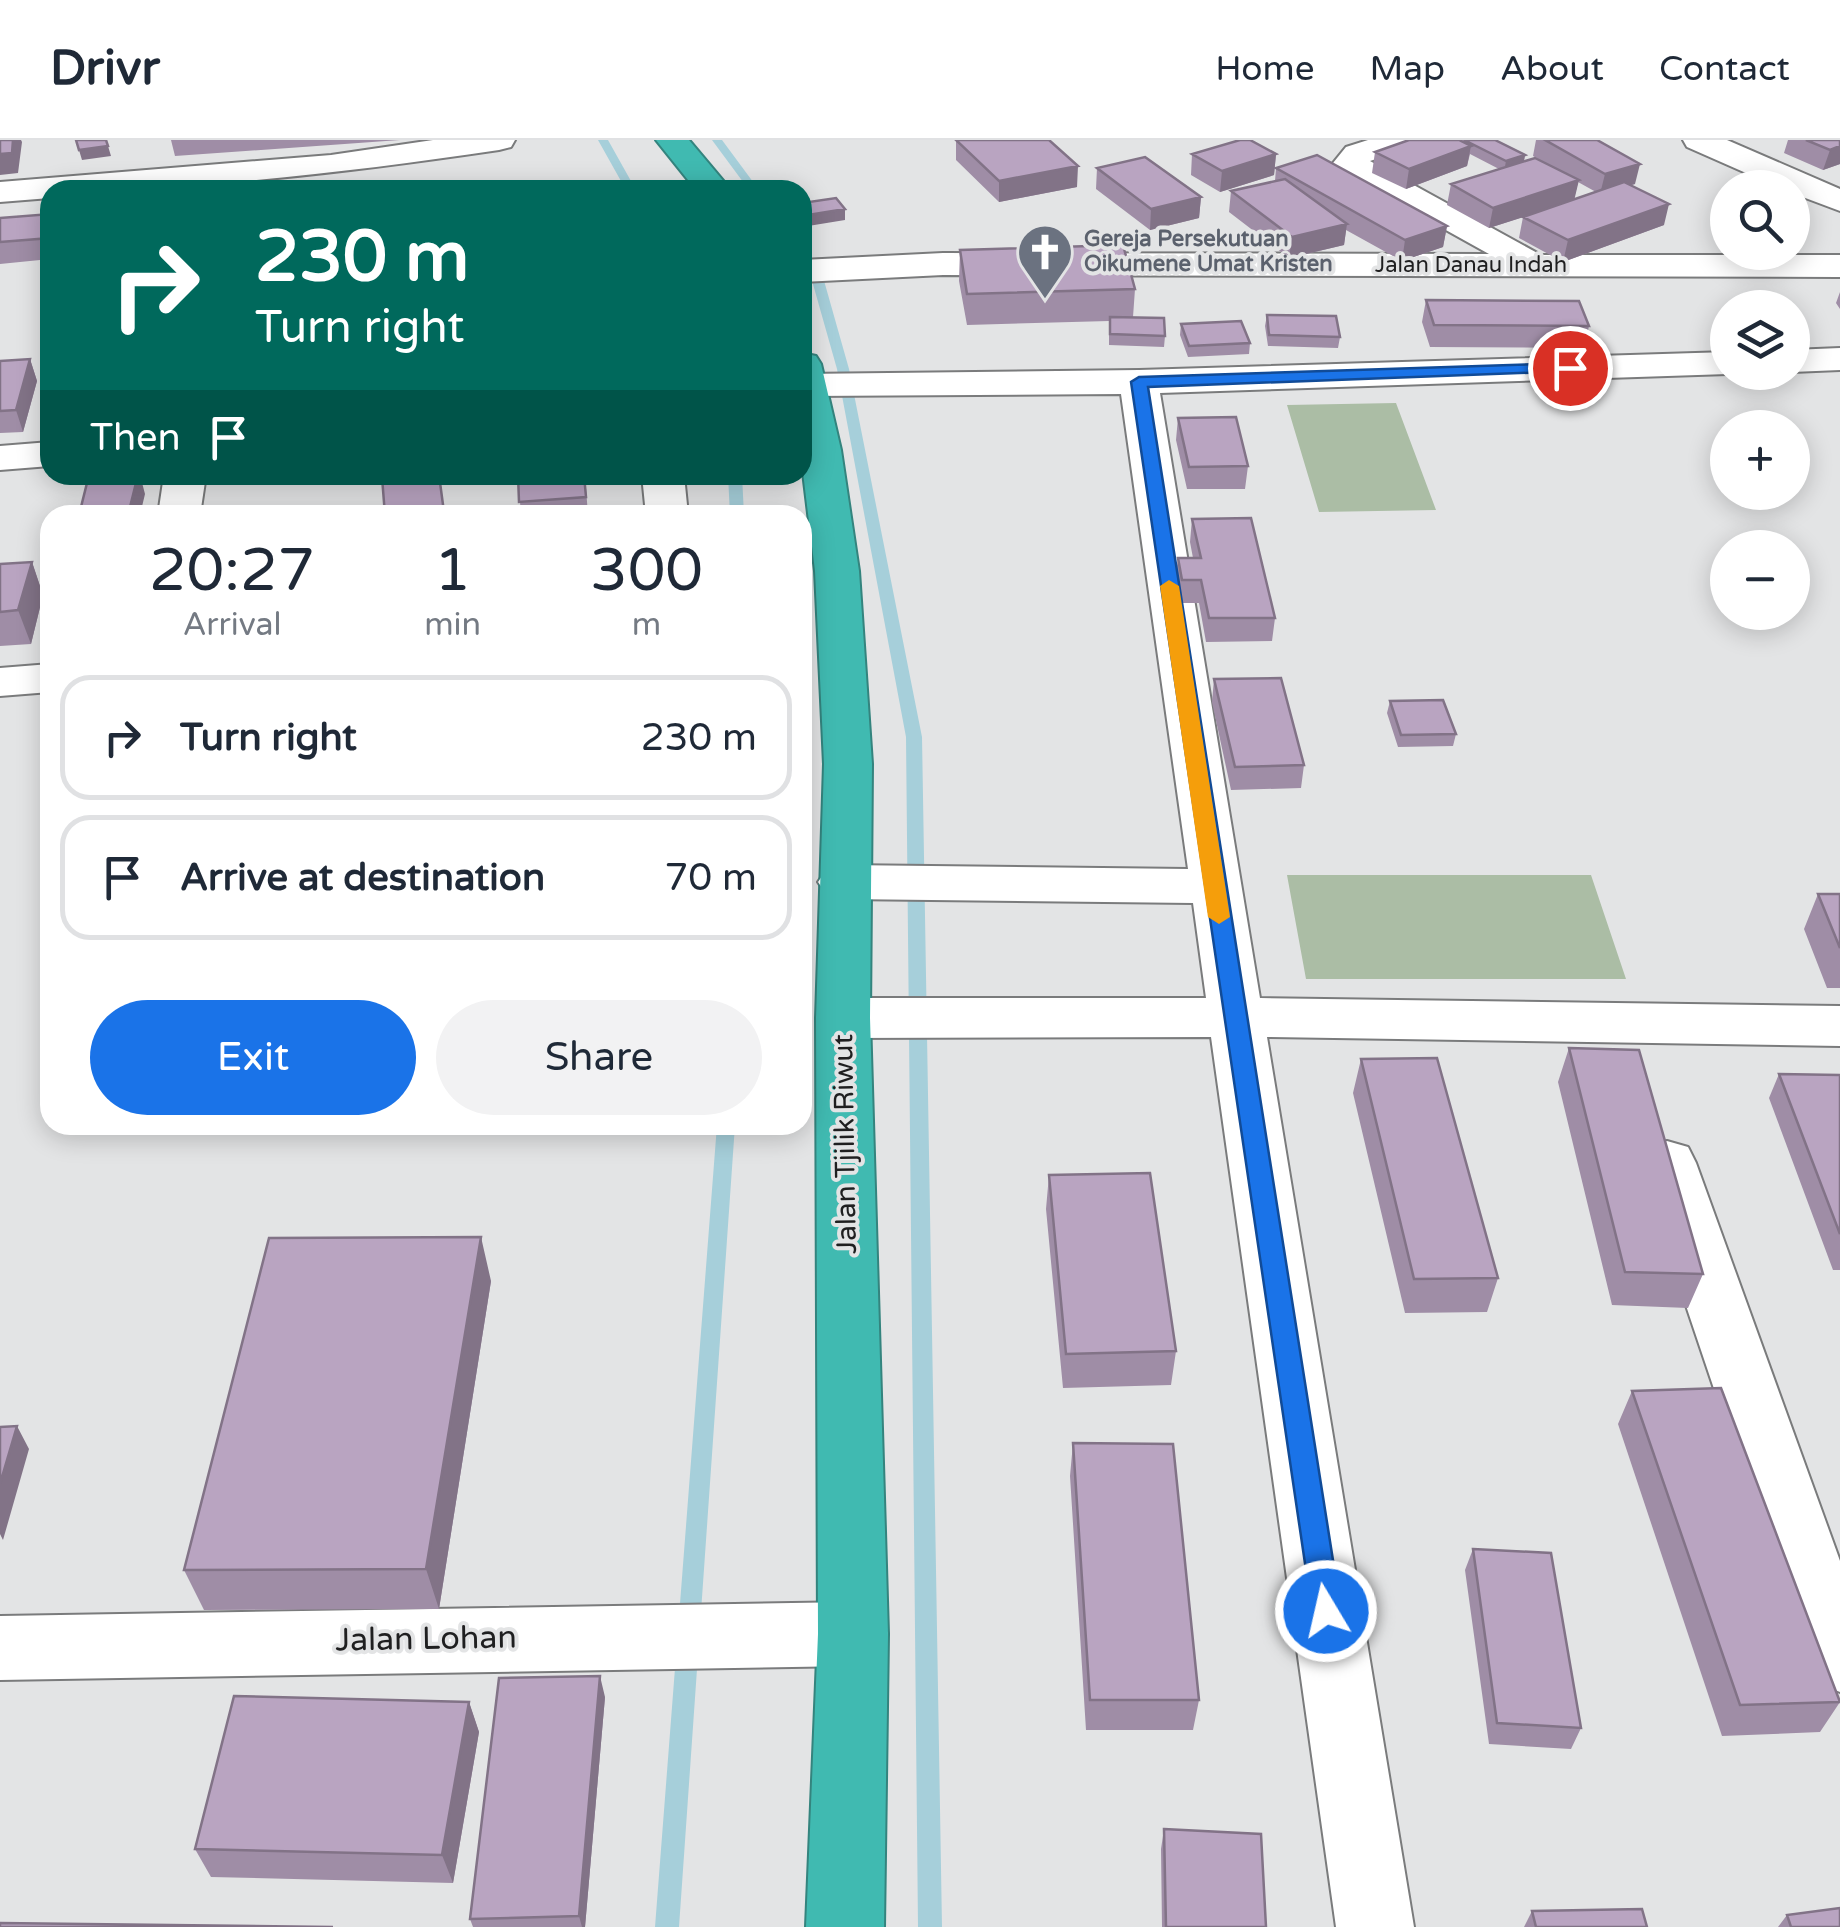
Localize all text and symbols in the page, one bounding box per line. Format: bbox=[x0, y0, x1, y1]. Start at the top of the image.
text: Drivr bbox=[50, 40, 160, 98]
text: Home bbox=[1215, 48, 1314, 90]
text: Map bbox=[1369, 48, 1445, 90]
text: About bbox=[1500, 48, 1604, 90]
text: Contact bbox=[1659, 48, 1790, 90]
map controls bbox=[1710, 170, 1810, 630]
button: search bbox=[1710, 170, 1810, 270]
text: 230 m bbox=[255, 216, 469, 300]
icon: right bbox=[90, 220, 220, 350]
church icon: Gereja Persekutuan Oikumene Umat Kristen bbox=[1015, 222, 1075, 301]
place label: Gereja Persekutuan Oikumene Umat Kristen bbox=[1084, 226, 1333, 277]
street label: Jalan Danau Indah bbox=[1375, 252, 1567, 278]
button: layers bbox=[1710, 290, 1810, 390]
text: Turn right bbox=[255, 301, 464, 355]
pin bbox=[1528, 326, 1613, 411]
icon: arrive bbox=[1543, 341, 1598, 396]
icon: arrive bbox=[201, 410, 256, 465]
button: + bbox=[1710, 410, 1810, 510]
text: Then bbox=[90, 415, 181, 461]
button: − bbox=[1710, 530, 1810, 630]
text: 20:27 bbox=[149, 535, 315, 607]
text: 1 bbox=[434, 535, 471, 607]
text: 300 bbox=[590, 535, 703, 607]
text: Arrival bbox=[183, 606, 282, 644]
text: min bbox=[424, 606, 481, 644]
text: m bbox=[632, 606, 661, 644]
icon: right bbox=[95, 710, 150, 765]
text: Turn right bbox=[180, 715, 357, 761]
text: 230 m bbox=[641, 715, 757, 761]
icon: arrive bbox=[95, 850, 150, 905]
text: Arrive at destination bbox=[180, 855, 545, 901]
text: 70 m bbox=[665, 855, 757, 901]
button: Exit bbox=[90, 1000, 416, 1115]
button: Share bbox=[436, 1000, 762, 1115]
street label: Jalan Tjilik Riwut bbox=[826, 1033, 864, 1254]
position arrow bbox=[1274, 1559, 1378, 1663]
street label: Jalan Lohan bbox=[335, 1618, 517, 1660]

